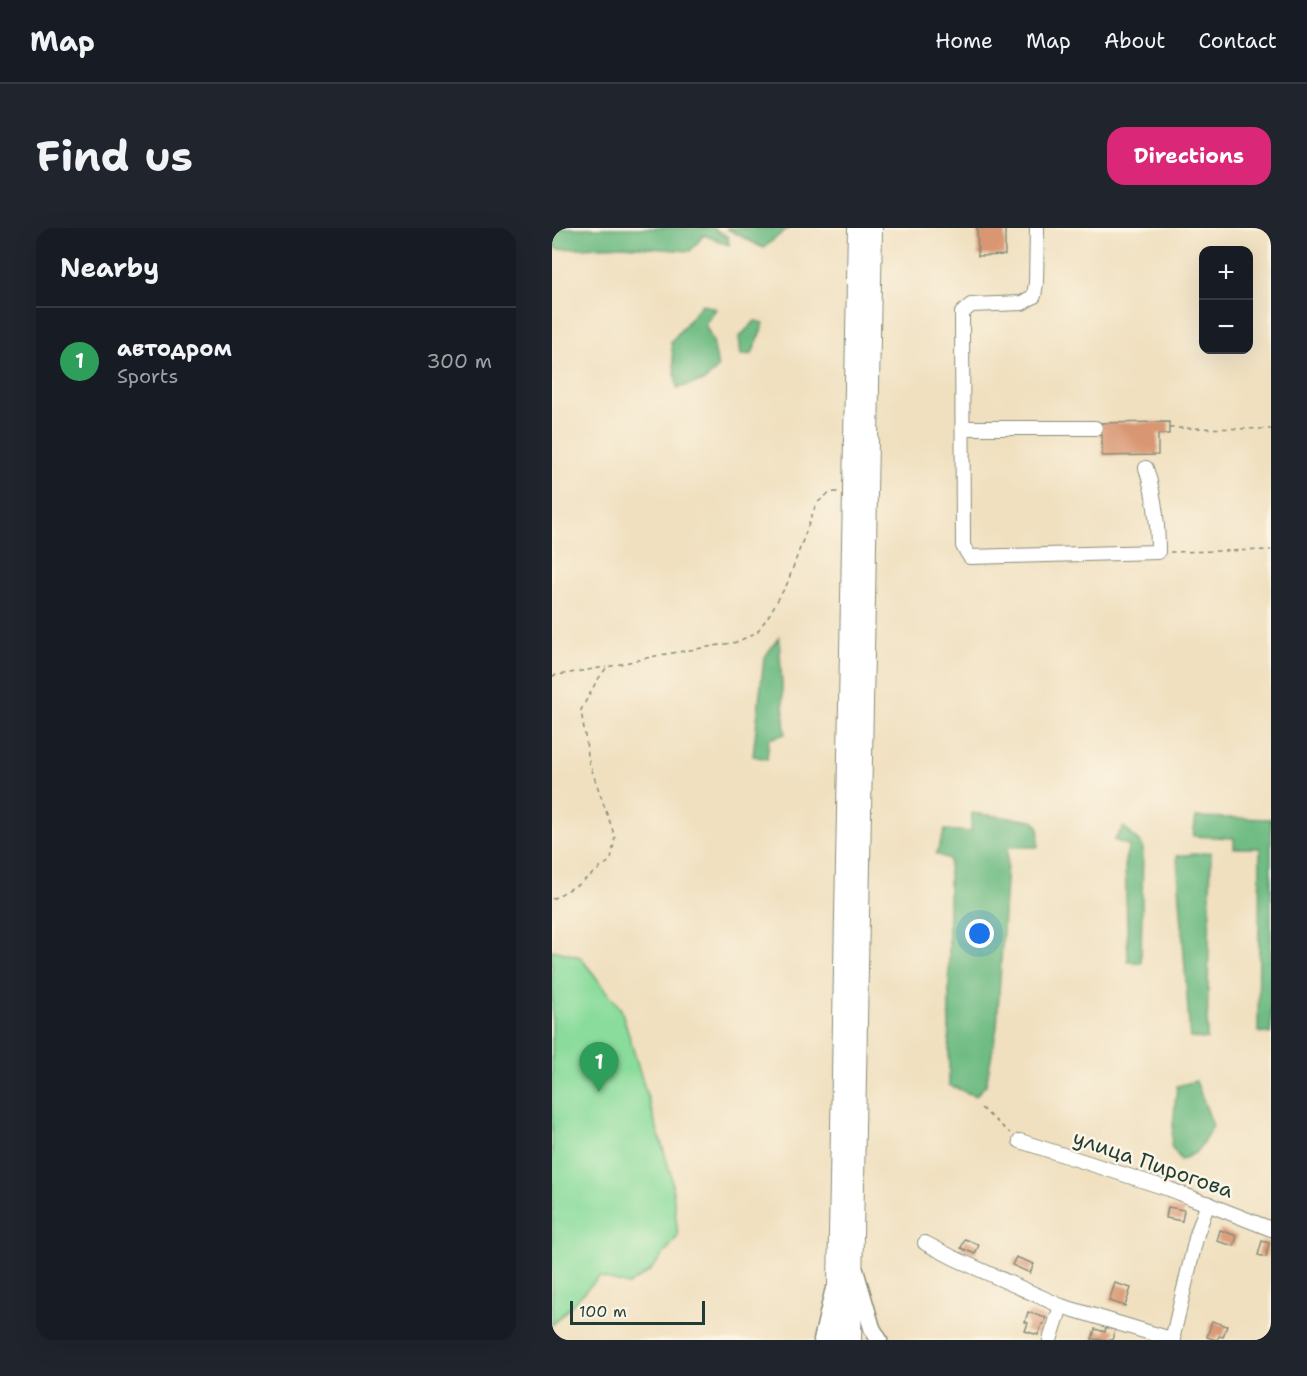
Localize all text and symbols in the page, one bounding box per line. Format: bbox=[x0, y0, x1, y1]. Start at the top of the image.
text: Map bbox=[30, 22, 95, 60]
text: Home bbox=[935, 27, 993, 55]
text: Map bbox=[1026, 27, 1071, 55]
text: About bbox=[1104, 27, 1165, 55]
text: Contact bbox=[1198, 27, 1277, 55]
button: Directions bbox=[1107, 127, 1271, 185]
text: Find us bbox=[36, 128, 193, 184]
map controls bbox=[1199, 246, 1253, 354]
button: + bbox=[1199, 246, 1253, 300]
text: Nearby bbox=[60, 250, 159, 285]
button: − bbox=[1199, 300, 1253, 354]
text: автодром bbox=[117, 334, 232, 363]
text: 1 bbox=[75, 348, 84, 374]
text: 300 m bbox=[426, 348, 492, 374]
text: Sports bbox=[117, 363, 178, 389]
your location bbox=[965, 919, 994, 948]
pin: 1 bbox=[580, 1042, 618, 1092]
street label: улица Пирогова bbox=[1069, 1123, 1237, 1205]
scale bar bbox=[570, 1298, 705, 1326]
text: 100 m bbox=[579, 1301, 627, 1322]

